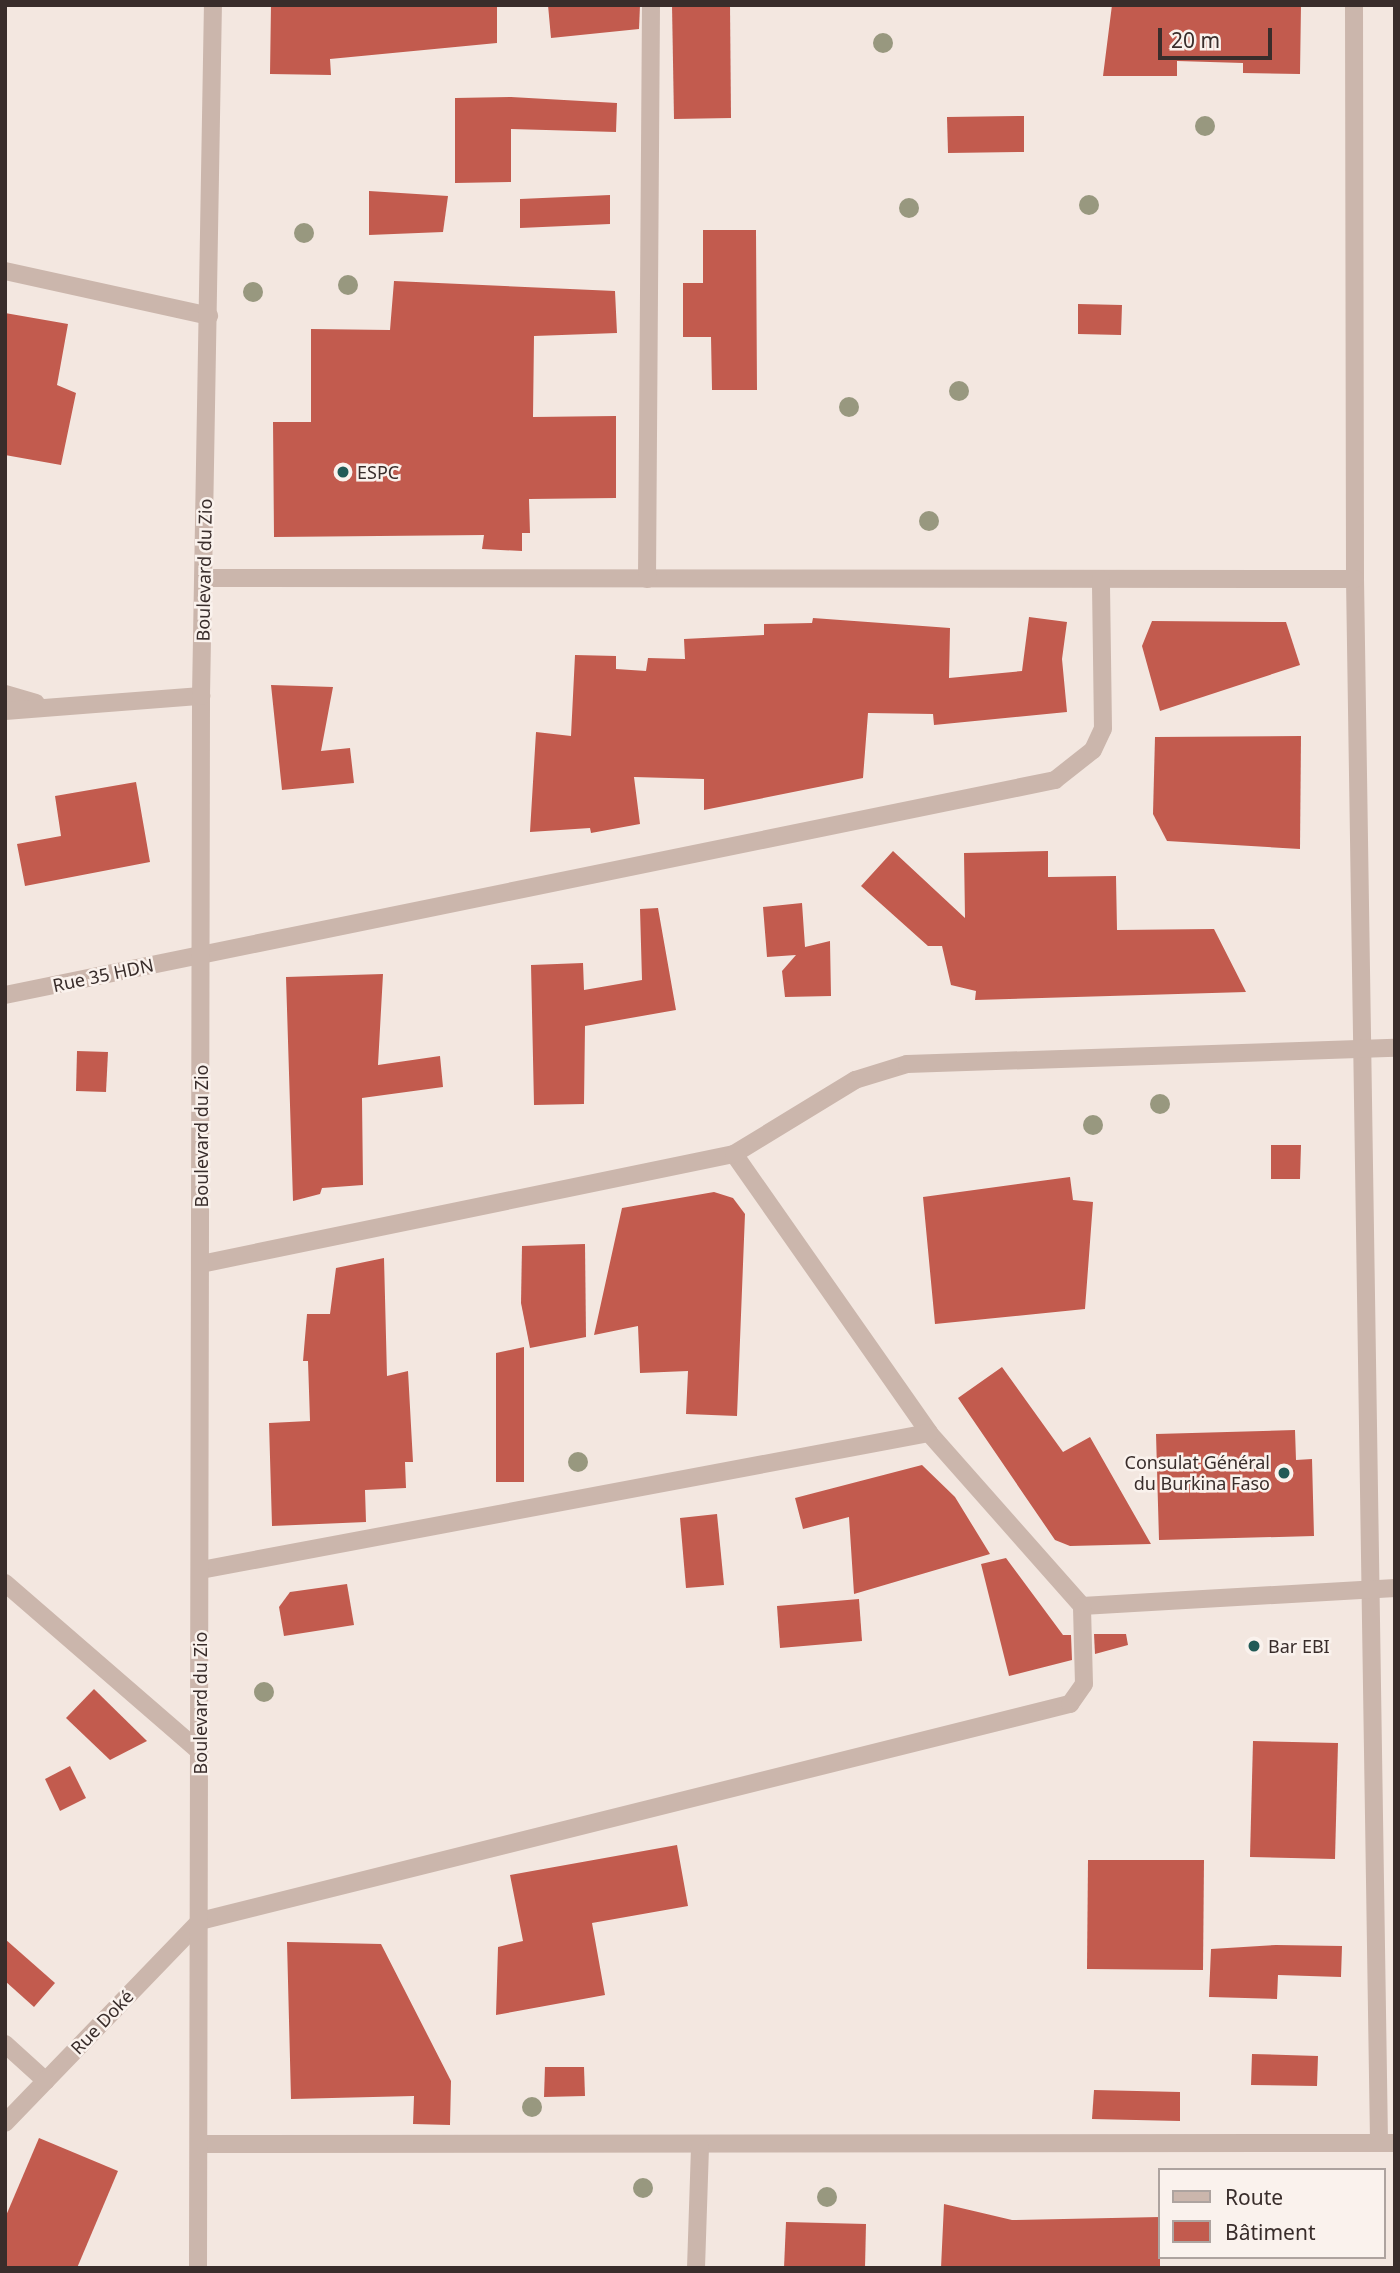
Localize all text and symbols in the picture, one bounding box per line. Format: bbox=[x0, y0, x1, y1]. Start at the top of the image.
scale bar bbox=[1162, 14, 1276, 58]
text: 20 m bbox=[1171, 26, 1220, 54]
place label: ESPC bbox=[357, 461, 399, 483]
marker: ESPC bbox=[335, 464, 351, 480]
street label: Boulevard du Zio bbox=[192, 498, 216, 642]
street label: Rue 35 HDN bbox=[51, 954, 155, 996]
street label: Boulevard du Zio bbox=[190, 1065, 212, 1207]
place label: Consulat Général du Burkina Faso bbox=[1125, 1452, 1270, 1494]
marker: Consulat Général du Burkina Faso bbox=[1276, 1465, 1292, 1481]
street label: Boulevard du Zio bbox=[189, 1632, 211, 1774]
place label: Bar EBI bbox=[1268, 1635, 1330, 1657]
marker: Bar EBI bbox=[1246, 1638, 1262, 1654]
street label: Rue Doké bbox=[66, 1985, 138, 2059]
legend bbox=[1158, 2168, 1386, 2259]
text: Route bbox=[1225, 2183, 1283, 2211]
text: Bâtiment bbox=[1225, 2218, 1315, 2246]

